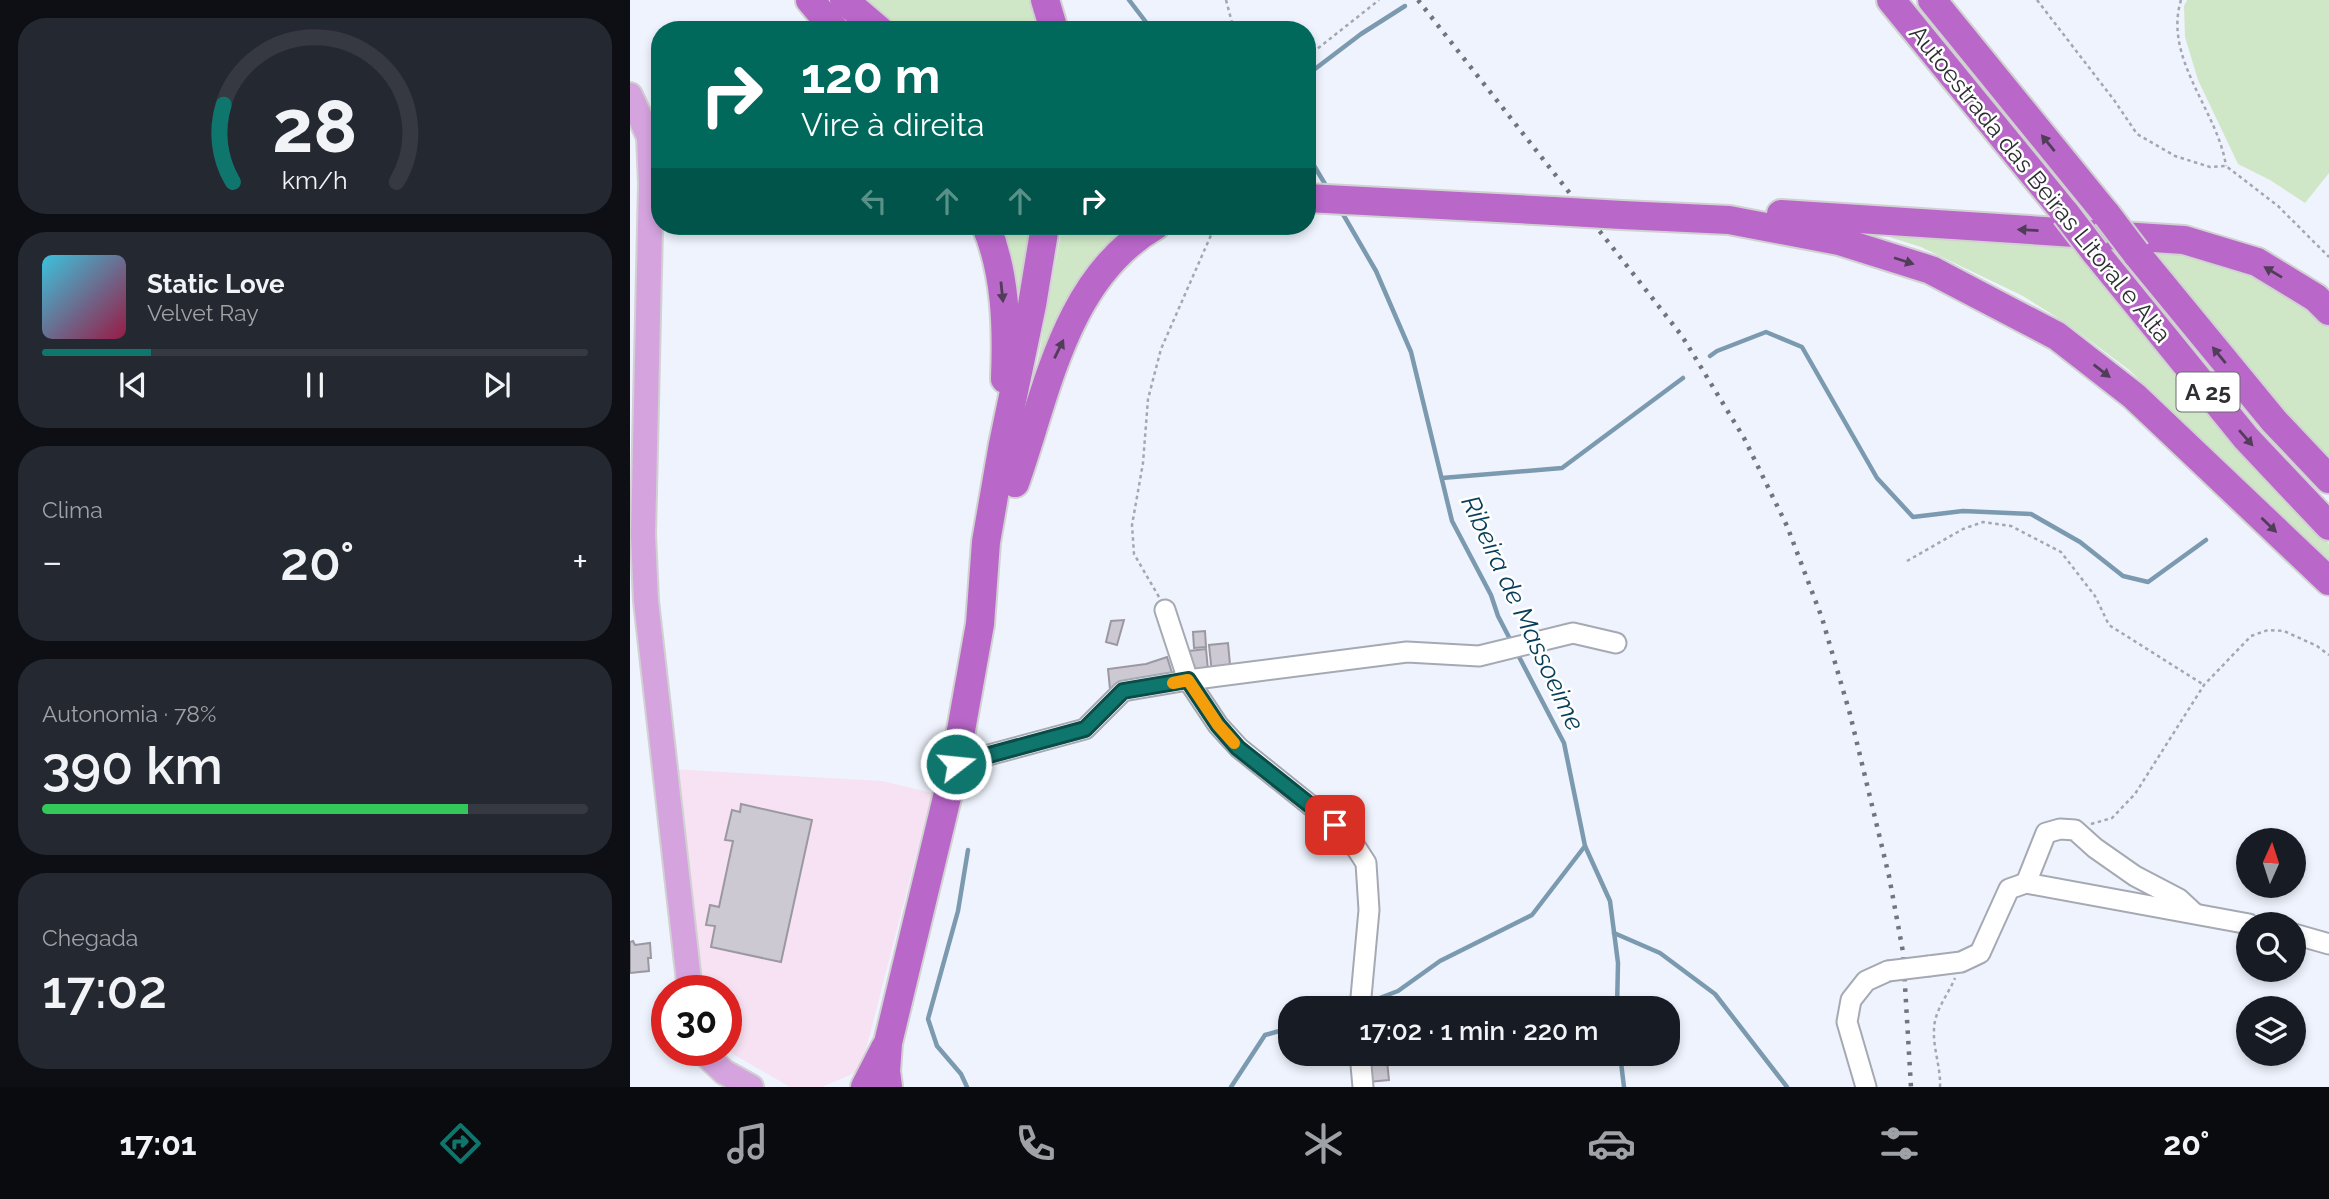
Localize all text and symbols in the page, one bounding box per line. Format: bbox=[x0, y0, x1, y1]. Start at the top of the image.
street label: Autoestrada das Beiras Litoral e Alta bbox=[1903, 19, 2177, 348]
text: 120 m bbox=[801, 47, 940, 104]
icon: right bbox=[686, 49, 777, 140]
text: 28 bbox=[272, 84, 358, 169]
text: Vire à direita bbox=[801, 106, 984, 143]
one-way arrow bbox=[2041, 135, 2056, 153]
text: km/h bbox=[282, 165, 348, 195]
icon: left bbox=[855, 182, 893, 220]
icon: ahead bbox=[928, 182, 966, 220]
icon: ahead bbox=[1001, 182, 1039, 220]
icon: right bbox=[1074, 182, 1112, 220]
one-way arrow bbox=[2017, 224, 2039, 235]
one-way arrow bbox=[1894, 257, 1915, 267]
one-way arrow bbox=[2264, 266, 2283, 278]
text: Static Love bbox=[147, 269, 285, 299]
one-way arrow bbox=[997, 281, 1008, 303]
text: Velvet Ray bbox=[147, 299, 259, 326]
one-way arrow bbox=[1054, 339, 1065, 359]
one-way arrow bbox=[2212, 346, 2227, 363]
one-way arrow bbox=[2093, 363, 2111, 378]
icon: previous bbox=[114, 366, 152, 404]
icon: pause bbox=[296, 366, 334, 404]
icon: next bbox=[478, 366, 516, 404]
road number: A 25 bbox=[2176, 372, 2240, 412]
one-way arrow bbox=[2238, 429, 2254, 447]
water label: Ribeira de Massoeime bbox=[1455, 491, 1591, 735]
text: Clima bbox=[42, 496, 103, 523]
one-way arrow bbox=[2261, 516, 2278, 533]
text: 20° bbox=[280, 531, 354, 592]
text: − bbox=[42, 539, 62, 584]
text: + bbox=[572, 539, 588, 584]
text: Autonomia · 78% bbox=[42, 700, 216, 727]
position arrow bbox=[919, 727, 993, 801]
text: 390 km bbox=[42, 735, 223, 796]
pin bbox=[1305, 795, 1365, 855]
icon: arrive bbox=[1316, 806, 1354, 844]
north arrow bbox=[2236, 828, 2306, 898]
map controls bbox=[2236, 828, 2306, 1066]
button: search bbox=[2236, 912, 2306, 982]
text: Chegada bbox=[42, 924, 138, 951]
text: 17:02 bbox=[42, 959, 167, 1020]
speed limit sign: 30 bbox=[651, 975, 742, 1066]
button: layers bbox=[2236, 996, 2306, 1066]
text: 17:02 · 1 min · 220 m bbox=[1360, 1016, 1598, 1046]
icon: directions bbox=[436, 1119, 485, 1168]
icon: music bbox=[723, 1119, 772, 1168]
icon: phone bbox=[1011, 1119, 1060, 1168]
icon: climate bbox=[1299, 1119, 1348, 1168]
icon: car bbox=[1587, 1119, 1636, 1168]
icon: filters bbox=[1875, 1119, 1924, 1168]
text: 17:01 bbox=[119, 1125, 197, 1162]
text: 20° bbox=[2163, 1125, 2210, 1162]

